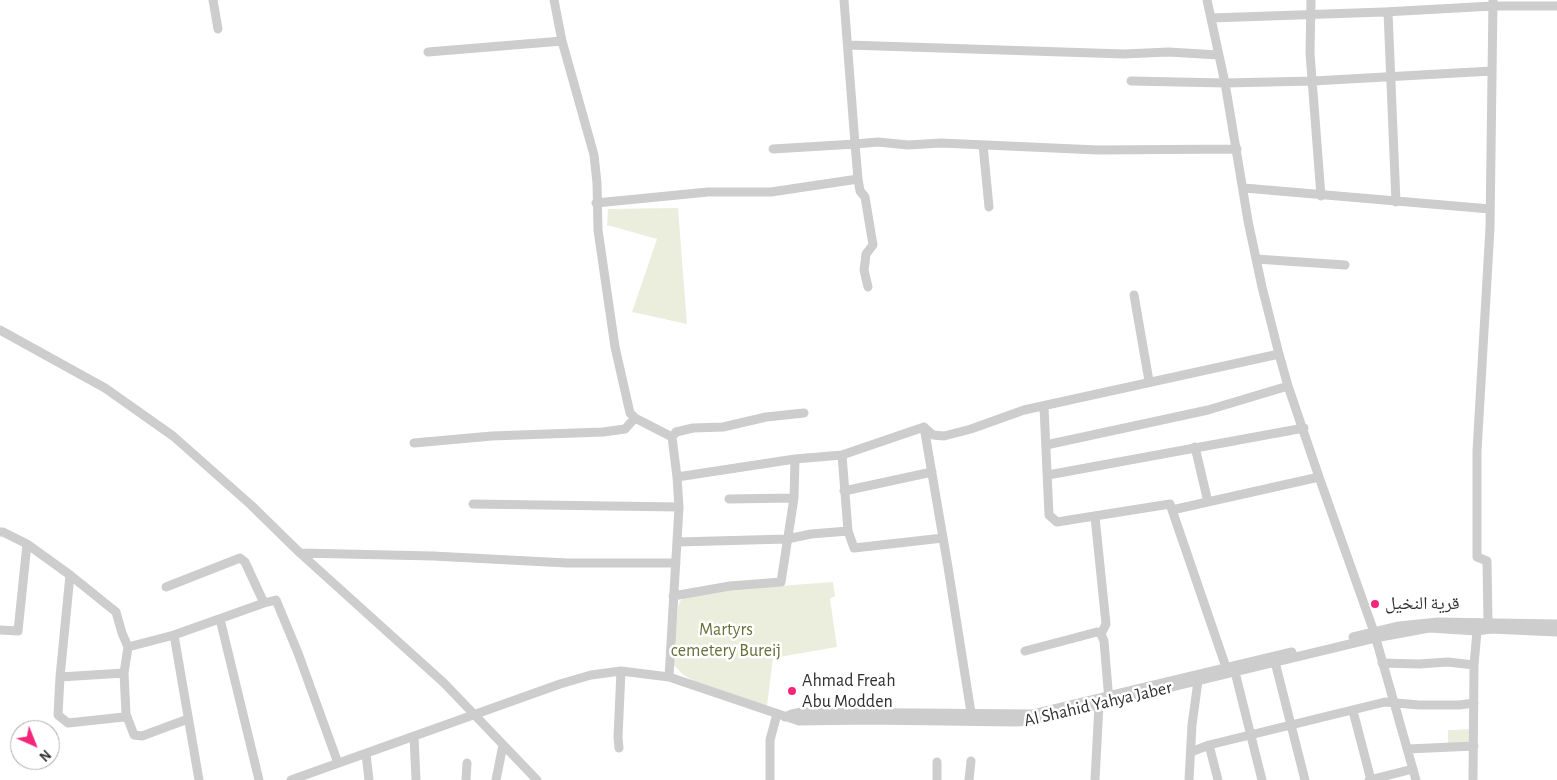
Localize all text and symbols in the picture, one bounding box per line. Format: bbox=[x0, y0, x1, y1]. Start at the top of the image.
place label: قرية النخيل bbox=[1385, 593, 1460, 615]
marker: قرية النخيل bbox=[1369, 598, 1381, 610]
park label: Martyrs cemetery Bureij bbox=[671, 619, 781, 662]
place label: Ahmad Freah Abu Modden bbox=[802, 670, 895, 712]
street label: Al Shahid Yahya Jaber bbox=[1022, 676, 1174, 732]
marker: Ahmad Freah Abu Modden bbox=[786, 685, 798, 697]
north arrow bbox=[10, 720, 60, 770]
text: N bbox=[36, 747, 53, 763]

